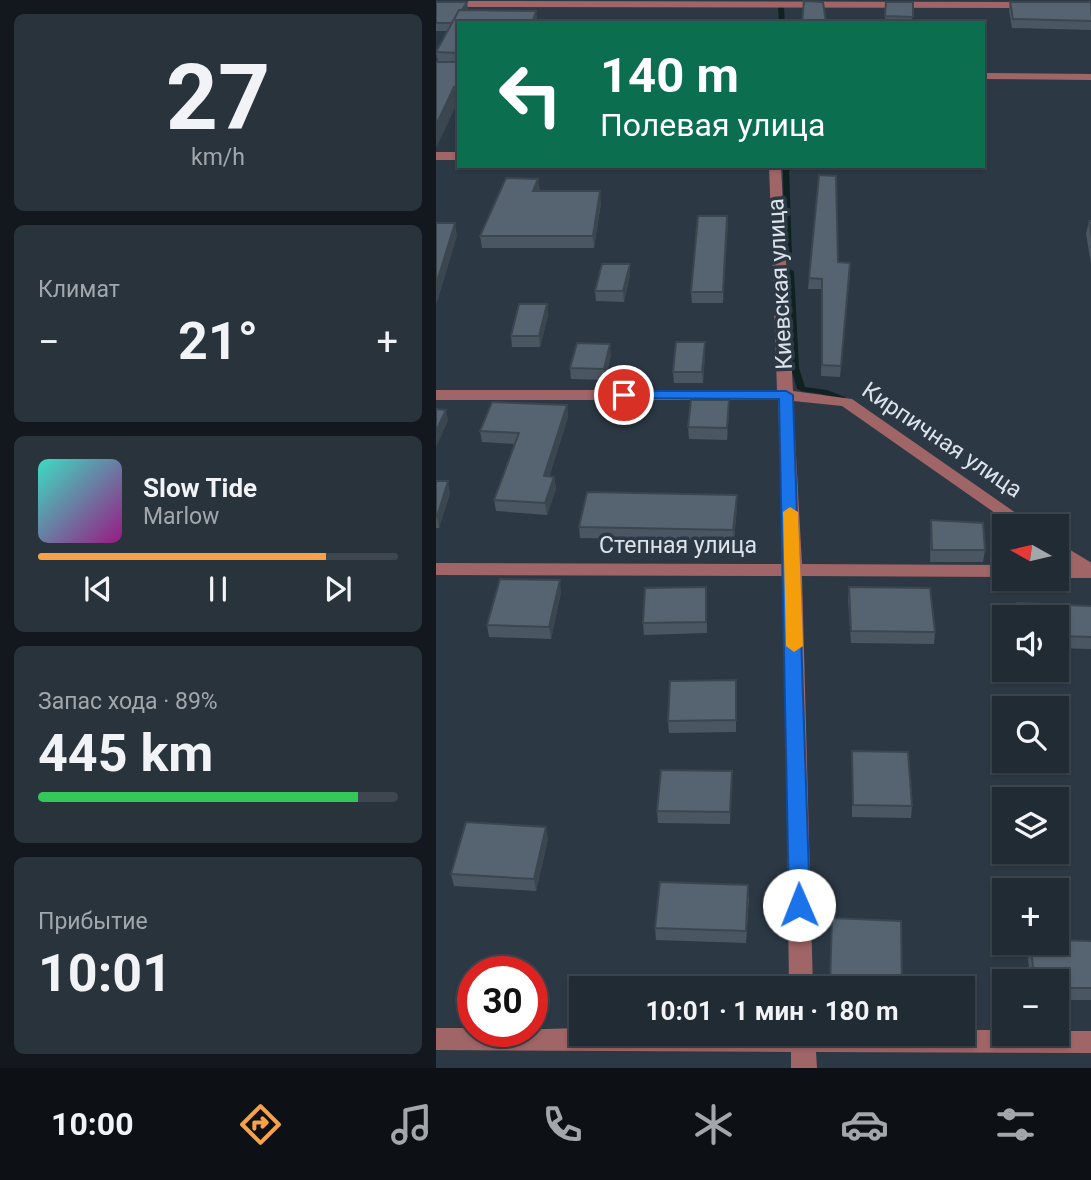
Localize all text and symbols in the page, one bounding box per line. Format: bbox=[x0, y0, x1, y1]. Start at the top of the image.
text: 27 bbox=[166, 45, 270, 151]
text: 140 m bbox=[600, 47, 739, 104]
icon: left bbox=[485, 49, 576, 140]
text: Полевая улица bbox=[600, 106, 825, 144]
text: km/h bbox=[191, 144, 245, 171]
street label: Киевская улица bbox=[762, 198, 798, 370]
text: Климат bbox=[38, 276, 120, 303]
text: 21° bbox=[178, 311, 258, 372]
text: − bbox=[38, 320, 60, 364]
text: + bbox=[376, 320, 398, 364]
pin bbox=[594, 365, 654, 425]
icon: arrive bbox=[605, 376, 643, 414]
street label: Кирпичная улица bbox=[857, 377, 1027, 503]
text: Slow Tide bbox=[143, 473, 257, 503]
text: Marlow bbox=[143, 503, 219, 530]
north arrow bbox=[992, 514, 1070, 592]
map controls bbox=[992, 514, 1069, 1046]
street label: Степная улица bbox=[599, 532, 757, 559]
icon: previous bbox=[79, 570, 117, 608]
icon: pause bbox=[199, 570, 237, 608]
icon: next bbox=[319, 570, 357, 608]
button: sound bbox=[992, 605, 1069, 682]
text: Запас хода · 89% bbox=[38, 688, 218, 715]
button: search bbox=[992, 696, 1069, 773]
text: 445 km bbox=[38, 723, 213, 784]
button: layers bbox=[992, 787, 1069, 864]
position arrow bbox=[762, 868, 836, 942]
button: + bbox=[992, 878, 1069, 955]
text: Прибытие bbox=[38, 908, 148, 935]
text: 10:01 bbox=[38, 943, 172, 1004]
speed limit sign: 30 bbox=[457, 956, 548, 1047]
button: − bbox=[992, 969, 1069, 1046]
text: 10:01 · 1 мин · 180 m bbox=[646, 996, 898, 1026]
icon: directions bbox=[236, 1100, 285, 1149]
icon: music bbox=[387, 1100, 436, 1149]
icon: phone bbox=[538, 1100, 587, 1149]
icon: climate bbox=[689, 1100, 738, 1149]
icon: car bbox=[840, 1100, 889, 1149]
icon: filters bbox=[991, 1100, 1040, 1149]
text: 10:00 bbox=[51, 1105, 133, 1143]

